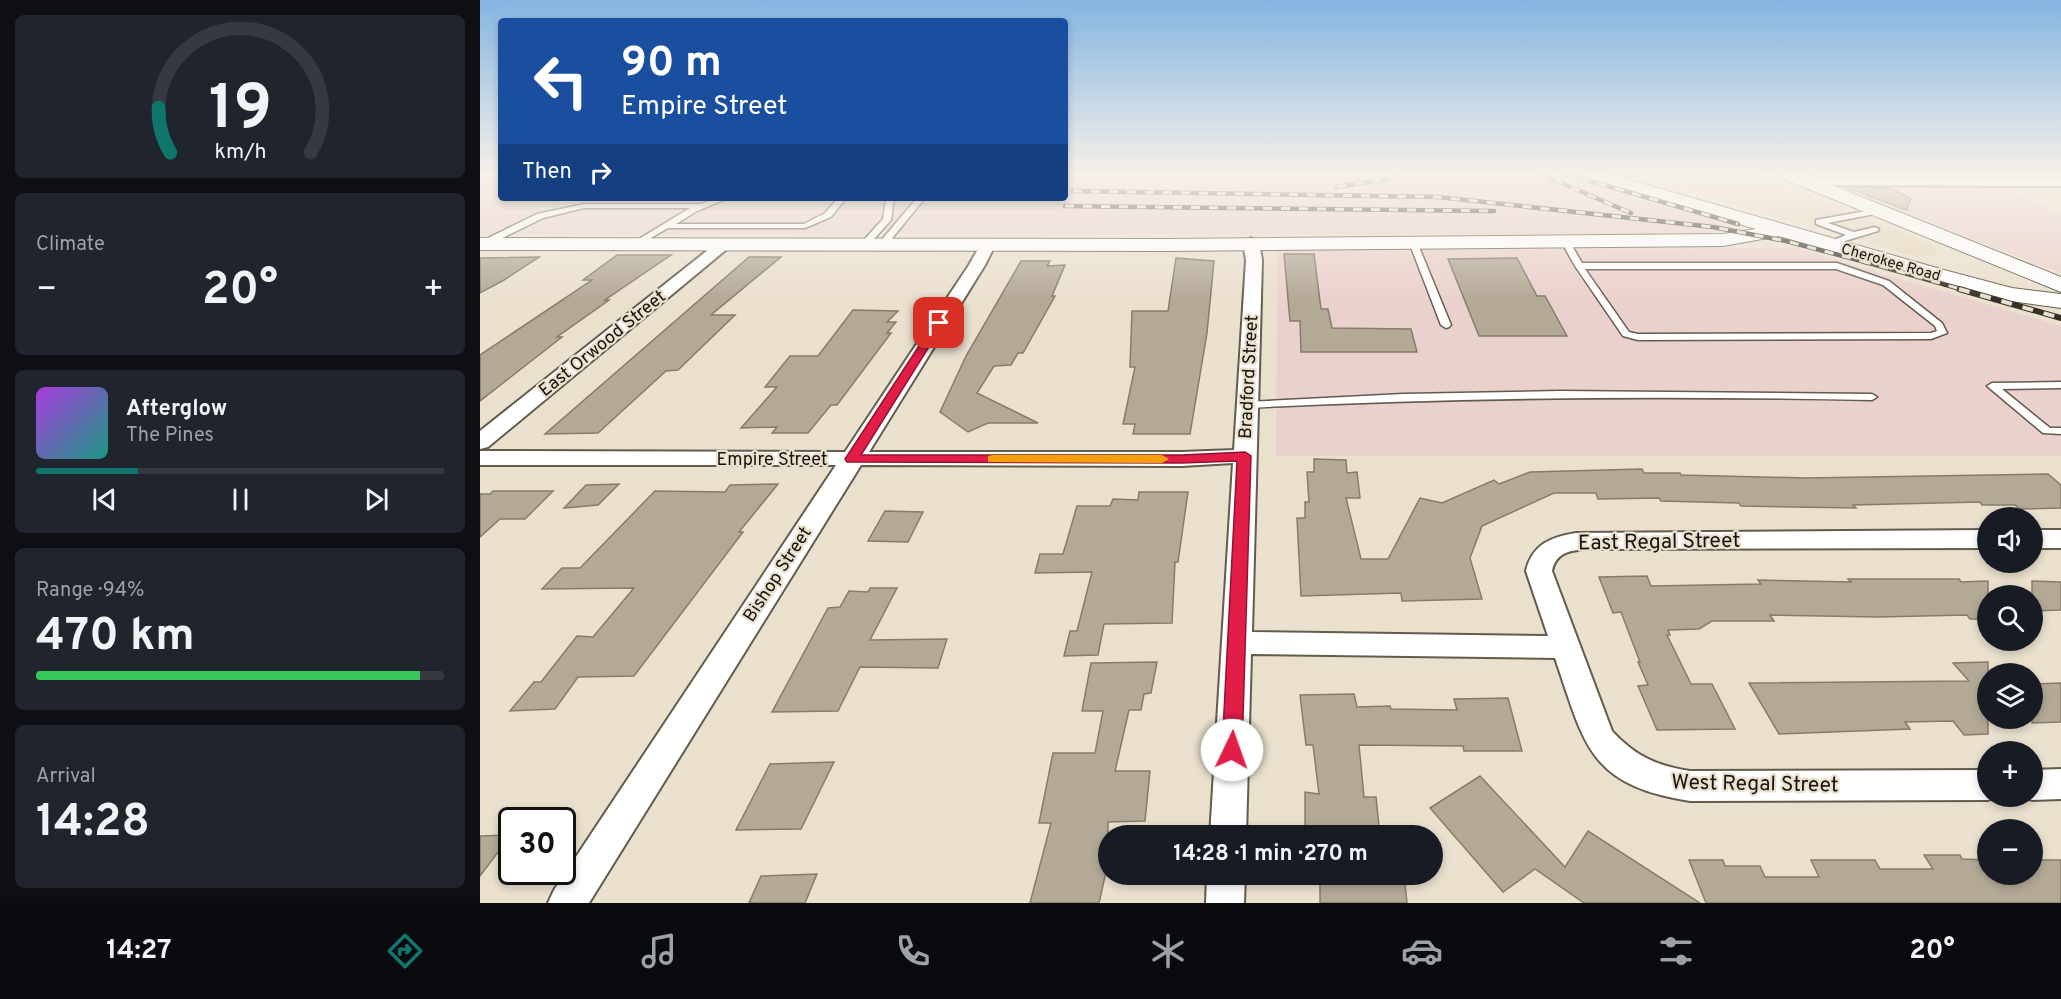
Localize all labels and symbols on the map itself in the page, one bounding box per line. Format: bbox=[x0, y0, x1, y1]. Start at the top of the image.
street label: Cherokee Road bbox=[1839, 240, 1943, 287]
street label: East Orwood Street bbox=[535, 286, 671, 402]
pin bbox=[913, 297, 964, 348]
street label: Bradford Street bbox=[1235, 314, 1264, 440]
street label: Empire Street bbox=[717, 449, 827, 472]
street label: Bishop Street bbox=[739, 523, 818, 627]
street label: East Regal Street bbox=[1578, 528, 1740, 557]
position arrow bbox=[1200, 718, 1264, 782]
street label: West Regal Street bbox=[1671, 770, 1839, 799]
speed limit sign: 30 bbox=[498, 807, 576, 885]

